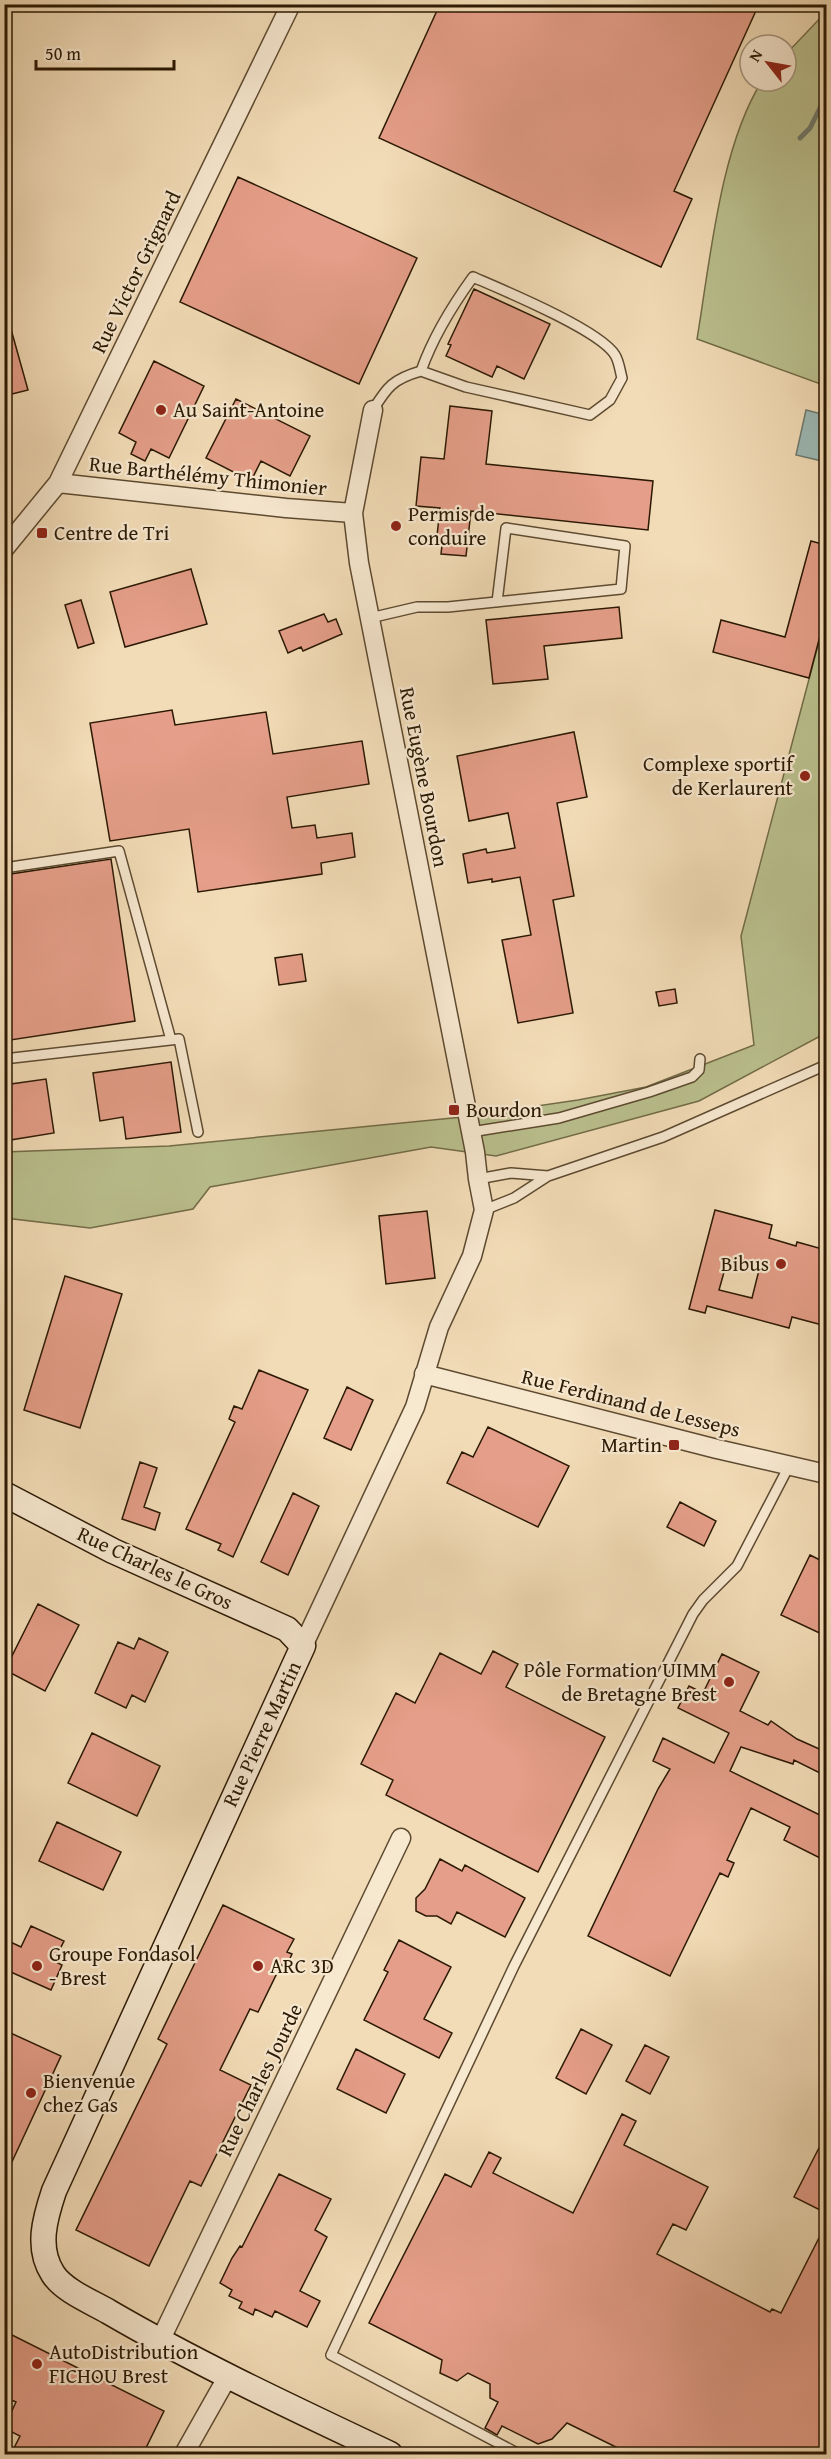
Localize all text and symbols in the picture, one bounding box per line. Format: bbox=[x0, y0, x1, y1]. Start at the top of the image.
scale bar bbox=[36, 33, 174, 71]
north arrow bbox=[738, 33, 798, 93]
text: 50 m bbox=[45, 40, 81, 67]
text: N bbox=[742, 44, 768, 66]
street label: Rue Victor Grignard bbox=[83, 185, 189, 358]
place label: Au Saint-Antoine bbox=[173, 394, 325, 425]
marker: Au Saint-Antoine bbox=[154, 403, 168, 417]
street label: Rue Barthélémy Thimonier bbox=[88, 448, 329, 503]
place label: Permis de conduire bbox=[408, 498, 495, 553]
place label: Centre de Tri bbox=[54, 517, 169, 548]
marker: Permis de conduire bbox=[389, 519, 403, 533]
marker: Centre de Tri bbox=[35, 526, 49, 540]
street label: Rue Eugène Bourdon bbox=[392, 684, 457, 870]
place label: Complexe sportif de Kerlaurent bbox=[643, 748, 795, 803]
marker: Complexe sportif de Kerlaurent bbox=[798, 769, 812, 783]
place label: Bourdon bbox=[466, 1094, 542, 1125]
marker: Bourdon bbox=[447, 1103, 461, 1117]
place label: Bibus bbox=[721, 1248, 769, 1279]
marker: Bibus bbox=[774, 1257, 788, 1271]
street label: Rue Ferdinand de Lesseps bbox=[519, 1360, 744, 1445]
place label: Martin bbox=[601, 1429, 662, 1460]
marker: Martin bbox=[667, 1438, 681, 1452]
street label: Rue Charles le Gros bbox=[72, 1518, 238, 1617]
place label: Pôle Formation UIMM de Bretagne Brest bbox=[524, 1654, 718, 1709]
street label: Rue Pierre Martin bbox=[214, 1656, 309, 1812]
marker: Pôle Formation UIMM de Bretagne Brest bbox=[722, 1675, 736, 1689]
place label: Groupe Fondasol - Brest bbox=[49, 1938, 196, 1993]
place label: ARC 3D bbox=[270, 1950, 334, 1981]
marker: Groupe Fondasol - Brest bbox=[30, 1959, 44, 1973]
marker: ARC 3D bbox=[251, 1959, 265, 1973]
street label: Rue Charles Jourde bbox=[209, 1998, 310, 2161]
place label: Bienvenue chez Gas bbox=[43, 2065, 135, 2120]
marker: Bienvenue chez Gas bbox=[24, 2086, 38, 2100]
place label: AutoDistribution FICHOU Brest bbox=[49, 2336, 198, 2391]
marker: AutoDistribution FICHOU Brest bbox=[30, 2357, 44, 2371]

